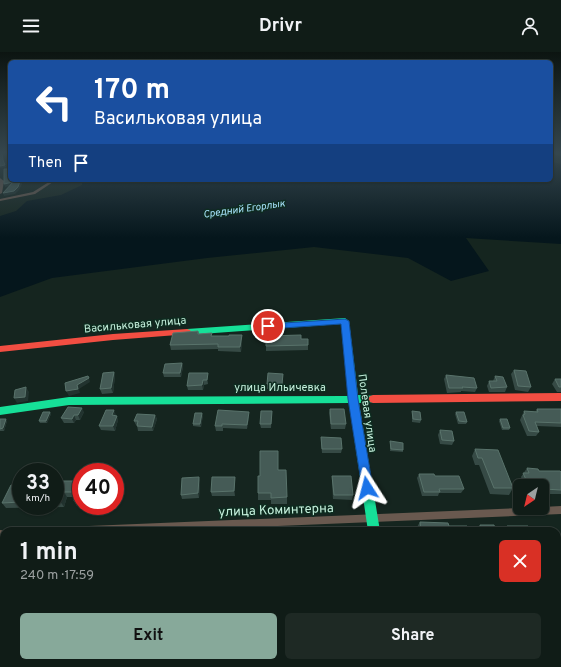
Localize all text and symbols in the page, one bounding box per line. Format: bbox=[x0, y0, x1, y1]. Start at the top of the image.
icon: menu bbox=[20, 15, 42, 37]
text: Drivr bbox=[259, 15, 302, 38]
icon: person bbox=[519, 15, 541, 37]
text: 170 m bbox=[94, 73, 170, 109]
icon: left bbox=[28, 76, 80, 128]
text: Васильковая улица bbox=[94, 108, 262, 131]
icon: arrive bbox=[70, 152, 92, 174]
text: Then bbox=[28, 154, 62, 173]
water label: Средний Егорлык bbox=[202, 197, 286, 222]
pin bbox=[251, 309, 285, 343]
street label: Васильковая улица bbox=[83, 314, 187, 336]
icon: arrive bbox=[257, 315, 279, 337]
street label: Полевая улица bbox=[355, 373, 379, 453]
street label: улица Ильичевка bbox=[234, 381, 326, 395]
speed limit sign: 40 bbox=[72, 463, 124, 515]
position arrow bbox=[346, 467, 388, 509]
text: 33 bbox=[26, 471, 50, 497]
north arrow bbox=[513, 479, 549, 515]
map controls bbox=[513, 479, 549, 515]
text: km/h bbox=[26, 492, 50, 505]
street label: улица Коминтерна bbox=[218, 501, 334, 521]
text: 1 min bbox=[20, 538, 78, 568]
button: close bbox=[499, 540, 541, 582]
text: 240 m · 17:59 bbox=[20, 568, 94, 584]
button: Exit bbox=[20, 613, 277, 659]
button: Share bbox=[285, 613, 541, 659]

